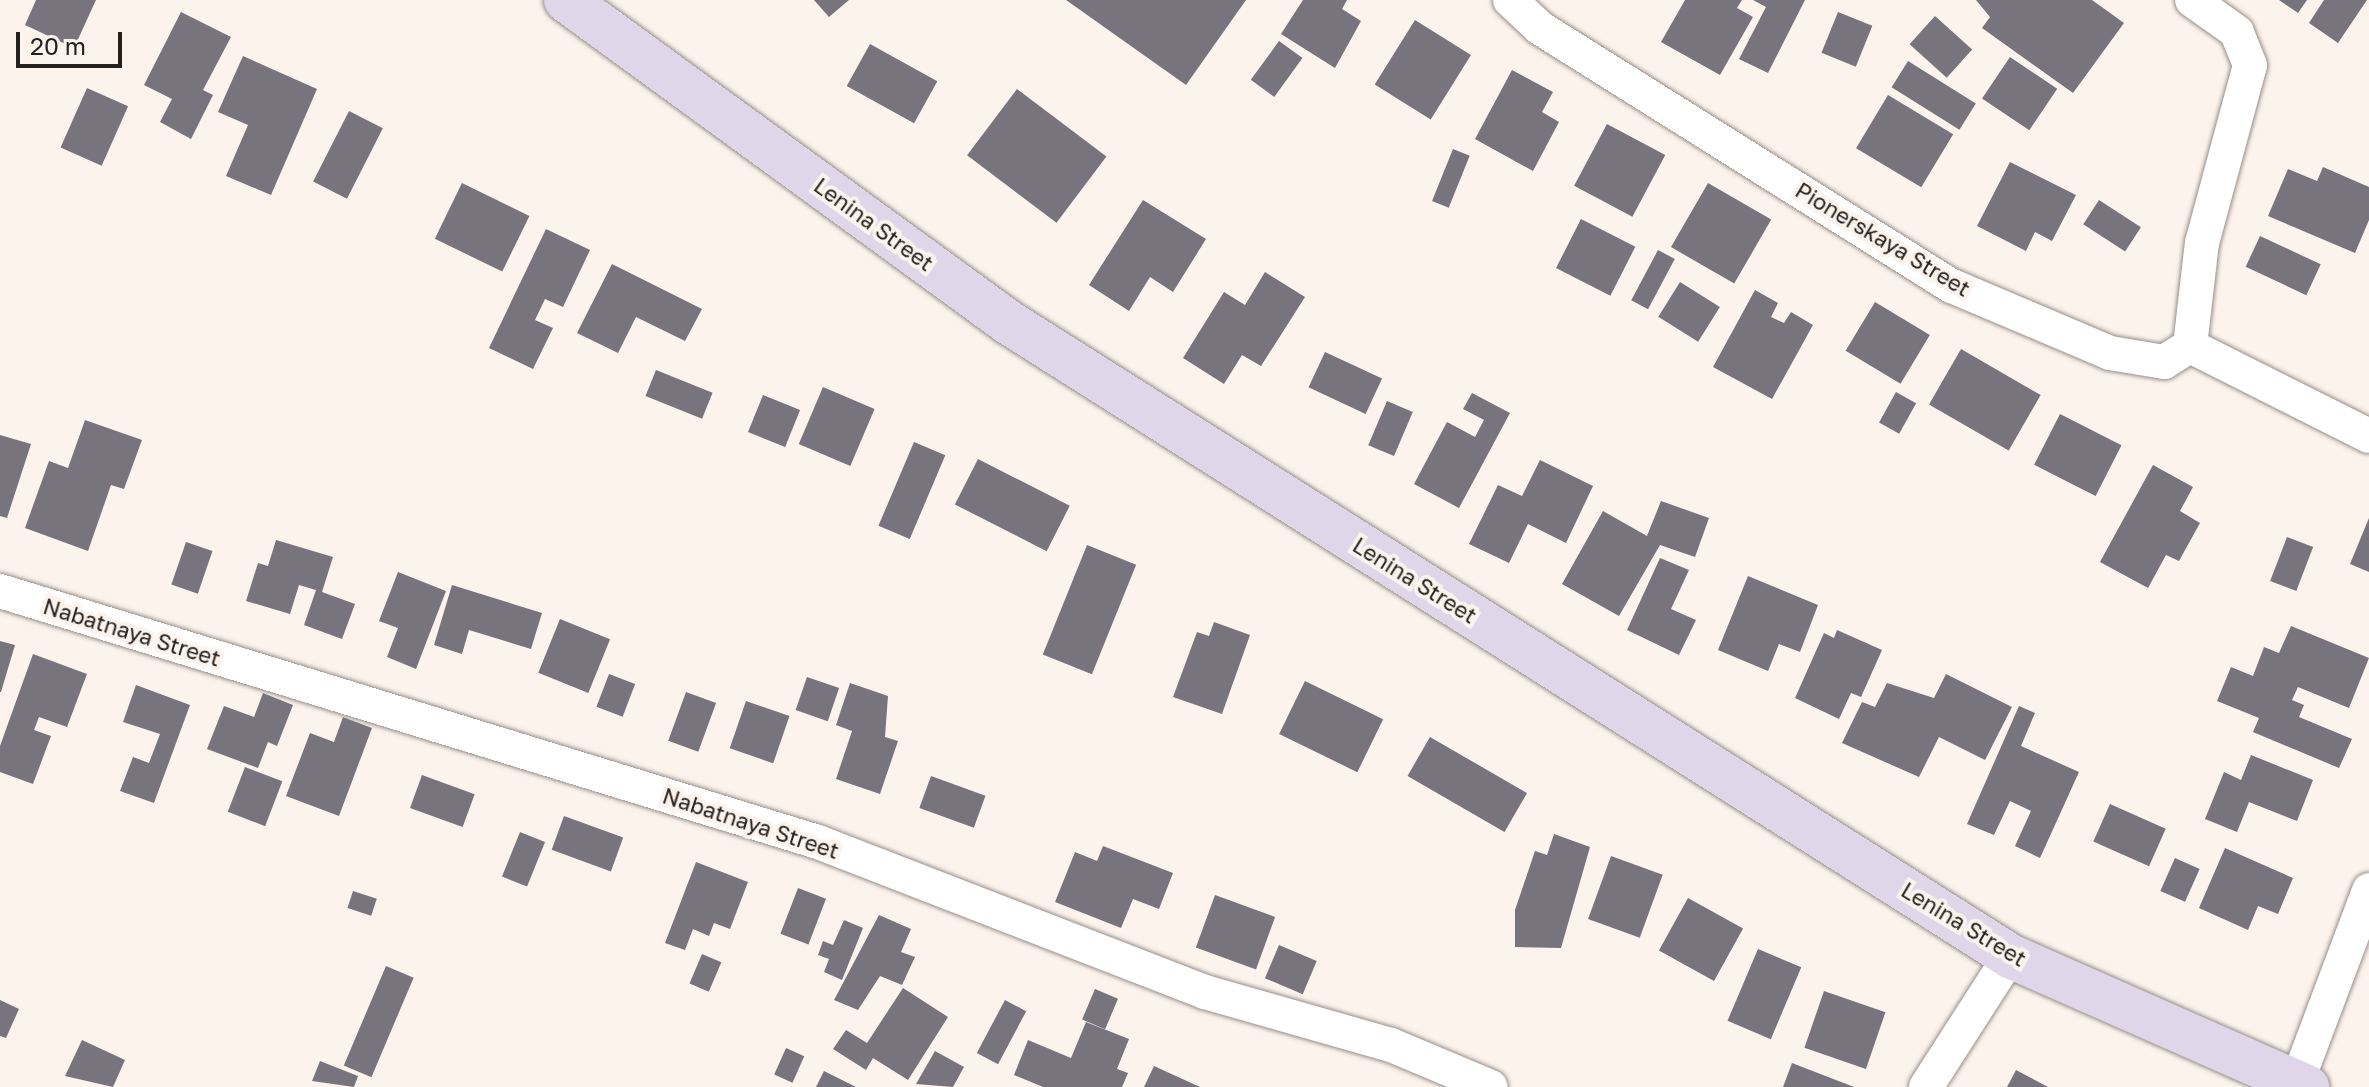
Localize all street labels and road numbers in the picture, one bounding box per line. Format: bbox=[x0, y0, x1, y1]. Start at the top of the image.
street label: Lenina Street bbox=[809, 172, 939, 276]
street label: Pionerskaya Street bbox=[1791, 176, 1975, 302]
street label: Lenina Street bbox=[1348, 531, 1482, 629]
street label: Nabatnaya Street bbox=[40, 592, 224, 672]
street label: Nabatnaya Street bbox=[659, 782, 843, 864]
street label: Lenina Street bbox=[1897, 876, 2031, 972]

